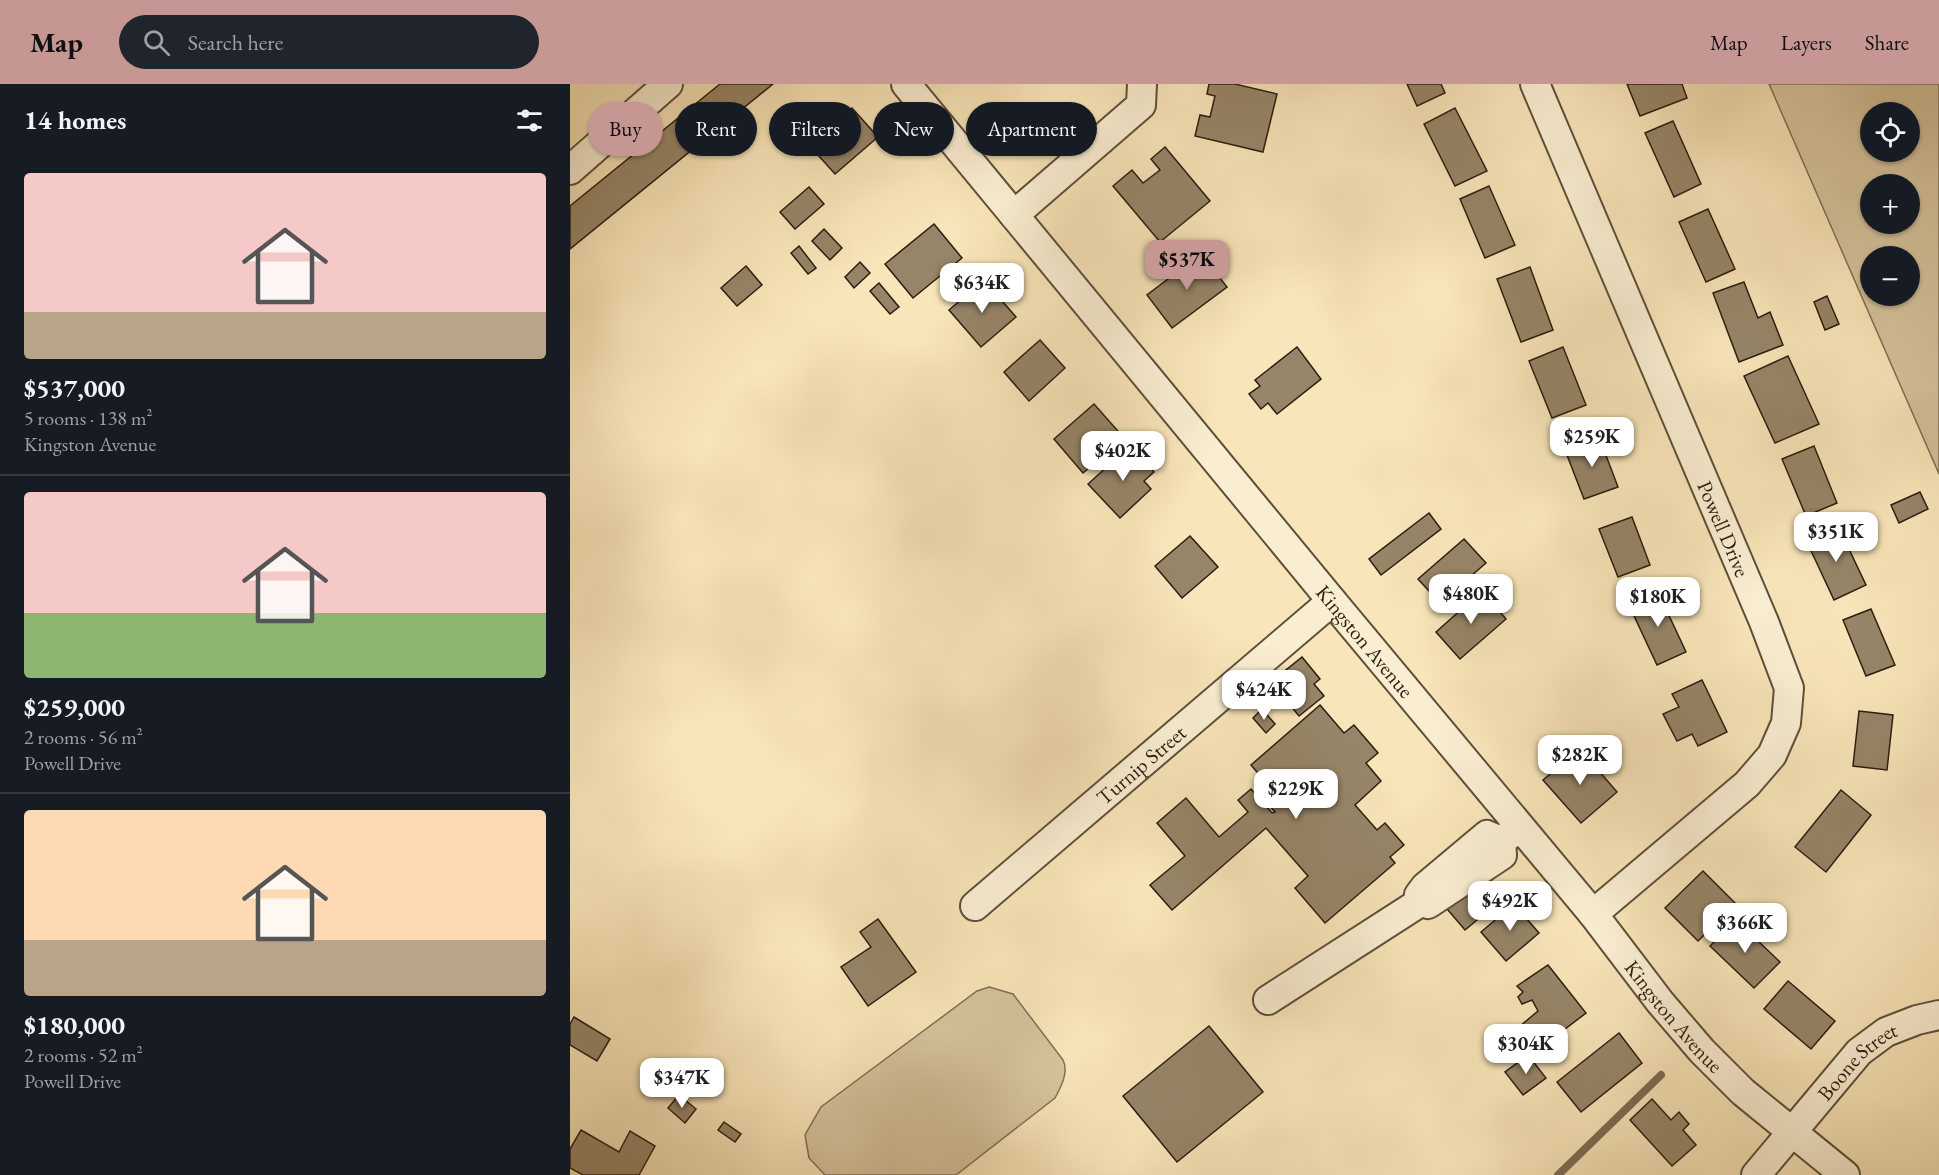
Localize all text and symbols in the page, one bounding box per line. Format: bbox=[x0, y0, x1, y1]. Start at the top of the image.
search box bbox=[119, 15, 539, 69]
text: Map bbox=[30, 24, 83, 60]
icon: search bbox=[140, 26, 173, 59]
text: Search here bbox=[188, 28, 283, 57]
text: Map bbox=[1710, 29, 1748, 56]
text: Layers bbox=[1781, 29, 1832, 56]
text: Share bbox=[1865, 29, 1909, 56]
chip: Buy bbox=[588, 102, 663, 156]
chip: Rent bbox=[675, 102, 757, 156]
chip: Filters bbox=[769, 102, 861, 156]
chip: New bbox=[873, 102, 954, 156]
chip: Apartment bbox=[966, 102, 1097, 156]
map controls bbox=[1860, 102, 1920, 306]
button: locate bbox=[1860, 102, 1920, 162]
text: 14 homes bbox=[24, 103, 126, 137]
icon: filters bbox=[513, 104, 546, 137]
button: + bbox=[1860, 174, 1920, 234]
icon: home bbox=[231, 212, 339, 320]
pin: $537K bbox=[1145, 240, 1229, 291]
text: $537K bbox=[1159, 246, 1215, 272]
button: − bbox=[1860, 246, 1920, 306]
pin: $634K bbox=[940, 263, 1024, 314]
text: $634K bbox=[954, 269, 1010, 295]
text: $537,000 bbox=[24, 371, 125, 405]
text: 5 rooms · 138 m² bbox=[24, 405, 152, 431]
pin: $259K bbox=[1550, 417, 1634, 468]
text: $259K bbox=[1564, 423, 1620, 449]
text: Kingston Avenue bbox=[24, 431, 156, 457]
pin: $402K bbox=[1081, 431, 1165, 482]
text: $402K bbox=[1095, 437, 1151, 463]
street label: Powell Drive bbox=[1692, 476, 1757, 581]
pin: $351K bbox=[1794, 512, 1878, 563]
text: $351K bbox=[1808, 518, 1864, 544]
icon: home bbox=[231, 531, 339, 639]
pin: $480K bbox=[1429, 574, 1513, 625]
pin: $180K bbox=[1616, 577, 1700, 628]
street label: Kingston Avenue bbox=[1310, 579, 1420, 703]
text: $480K bbox=[1443, 580, 1499, 606]
text: $180K bbox=[1630, 583, 1686, 609]
pin: $424K bbox=[1222, 670, 1306, 721]
text: $424K bbox=[1236, 676, 1292, 702]
text: $259,000 bbox=[24, 690, 125, 724]
street label: Turnip Street bbox=[1090, 718, 1192, 810]
text: 2 rooms · 56 m² bbox=[24, 724, 143, 750]
pin: $282K bbox=[1538, 735, 1622, 786]
text: $282K bbox=[1552, 741, 1608, 767]
text: Powell Drive bbox=[24, 750, 121, 776]
pin: $229K bbox=[1254, 769, 1338, 820]
text: $229K bbox=[1268, 775, 1324, 801]
icon: home bbox=[231, 849, 339, 957]
pin: $492K bbox=[1468, 881, 1552, 932]
text: $492K bbox=[1482, 887, 1538, 913]
pin: $366K bbox=[1703, 903, 1787, 954]
text: $366K bbox=[1717, 909, 1773, 935]
street label: Kingston Avenue bbox=[1619, 954, 1729, 1078]
text: $180,000 bbox=[24, 1008, 125, 1042]
street label: Boone Street bbox=[1811, 1016, 1901, 1106]
pin: $304K bbox=[1484, 1024, 1568, 1075]
text: $304K bbox=[1498, 1030, 1554, 1056]
text: 2 rooms · 52 m² bbox=[24, 1042, 143, 1068]
pin: $347K bbox=[640, 1058, 724, 1109]
text: $347K bbox=[654, 1064, 710, 1090]
text: Powell Drive bbox=[24, 1068, 121, 1094]

